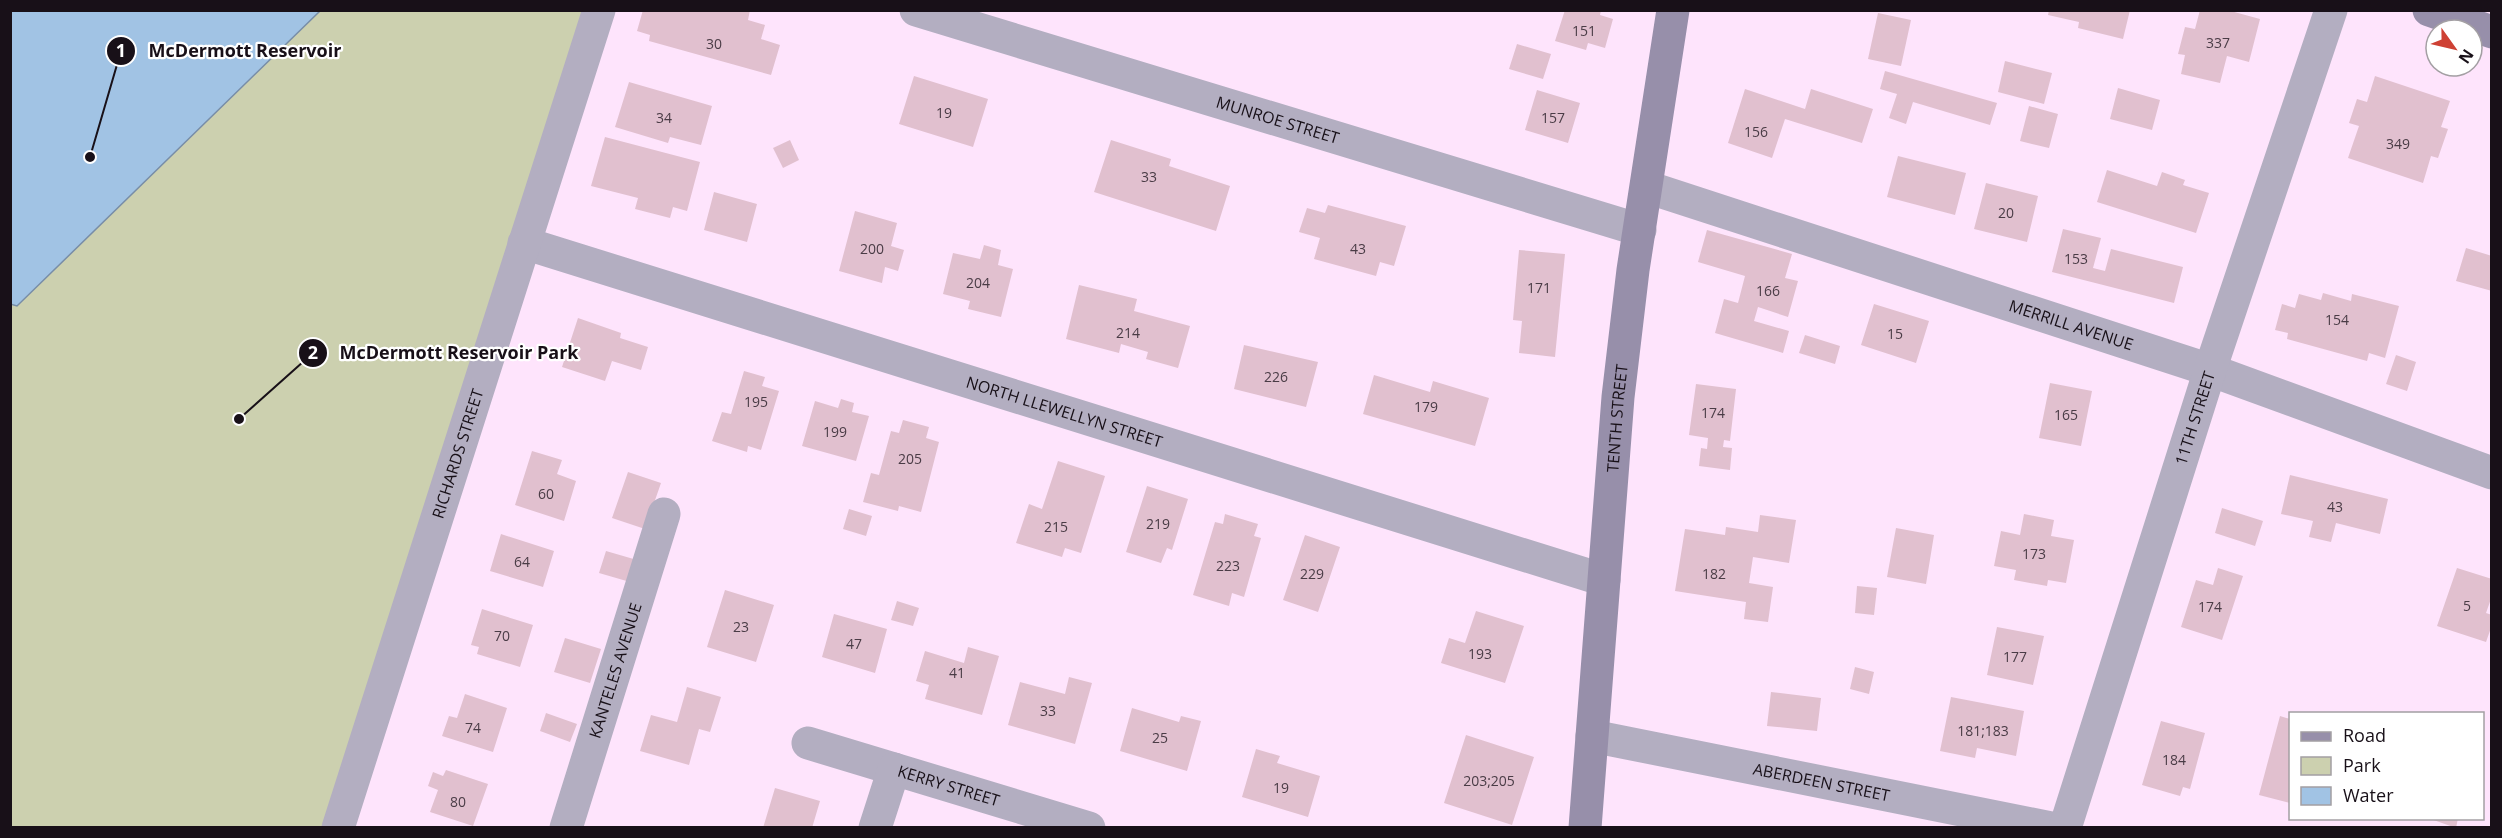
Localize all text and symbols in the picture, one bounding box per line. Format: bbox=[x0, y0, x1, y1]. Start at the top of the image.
north arrow bbox=[2424, 18, 2484, 78]
house number: 151 bbox=[1572, 21, 1596, 40]
callout: McDermott Reservoir bbox=[106, 33, 353, 69]
house number: 337 bbox=[2206, 33, 2230, 52]
house number: 30 bbox=[706, 34, 722, 53]
text: 1 bbox=[116, 38, 126, 62]
text: McDermott Reservoir bbox=[149, 38, 341, 62]
text: N bbox=[2454, 45, 2479, 68]
street label: MUNROE STREET bbox=[1213, 91, 1342, 149]
house number: 19 bbox=[936, 103, 952, 122]
house number: 34 bbox=[656, 108, 672, 127]
house number: 157 bbox=[1541, 108, 1565, 127]
house number: 156 bbox=[1744, 122, 1768, 141]
house number: 349 bbox=[2386, 134, 2410, 153]
house number: 33 bbox=[1141, 167, 1157, 186]
house number: 20 bbox=[1998, 203, 2014, 222]
house number: 200 bbox=[860, 239, 884, 258]
house number: 43 bbox=[1350, 239, 1366, 258]
house number: 153 bbox=[2064, 249, 2088, 268]
house number: 204 bbox=[966, 273, 990, 292]
house number: 171 bbox=[1527, 278, 1551, 297]
house number: 166 bbox=[1756, 281, 1780, 300]
street label: MERRILL AVENUE bbox=[2006, 294, 2136, 355]
house number: 154 bbox=[2325, 310, 2349, 329]
house number: 214 bbox=[1116, 323, 1140, 342]
house number: 15 bbox=[1887, 324, 1903, 343]
callout: McDermott Reservoir Park bbox=[298, 335, 591, 371]
text: 2 bbox=[308, 340, 318, 364]
text: McDermott Reservoir Park bbox=[340, 340, 579, 364]
street label: TENTH STREET bbox=[1601, 363, 1633, 473]
house number: 226 bbox=[1264, 367, 1288, 386]
street label: 11TH STREET bbox=[2170, 368, 2220, 468]
street label: NORTH LLEWELLYN STREET bbox=[963, 371, 1165, 453]
street label: RICHARDS STREET bbox=[426, 386, 488, 521]
house number: 195 bbox=[744, 392, 768, 411]
house number: 179 bbox=[1414, 397, 1438, 416]
house number: 174 bbox=[1701, 403, 1725, 422]
house number: 165 bbox=[2054, 405, 2078, 424]
house number: 199 bbox=[823, 422, 847, 441]
house number: 205 bbox=[898, 449, 922, 468]
house number: 60 bbox=[538, 484, 554, 503]
house number: 43 bbox=[2327, 497, 2343, 516]
house number: 219 bbox=[1146, 514, 1170, 533]
house number: 215 bbox=[1044, 517, 1068, 536]
house number: 173 bbox=[2022, 544, 2046, 563]
house number: 64 bbox=[514, 552, 530, 571]
house number: 223 bbox=[1216, 556, 1240, 575]
house number: 229 bbox=[1300, 564, 1324, 583]
house number: 182 bbox=[1702, 564, 1726, 583]
house number: 5 bbox=[2463, 596, 2471, 615]
house number: 174 bbox=[2198, 597, 2222, 616]
street label: KANTELES AVENUE bbox=[584, 600, 647, 741]
house number: 23 bbox=[733, 617, 749, 636]
house number: 70 bbox=[494, 626, 510, 645]
house number: 47 bbox=[846, 634, 862, 653]
house number: 193 bbox=[1468, 644, 1492, 663]
house number: 177 bbox=[2003, 647, 2027, 666]
house number: 41 bbox=[949, 663, 965, 682]
house number: 33 bbox=[1040, 701, 1056, 720]
legend bbox=[2289, 712, 2484, 820]
house number: 74 bbox=[465, 718, 481, 737]
house number: 181;183 bbox=[1957, 721, 2009, 740]
text: Road bbox=[2343, 723, 2386, 747]
house number: 25 bbox=[1152, 728, 1168, 747]
house number: 184 bbox=[2162, 750, 2186, 769]
text: Park bbox=[2343, 753, 2381, 777]
street label: ABERDEEN STREET bbox=[1751, 758, 1892, 806]
street label: KERRY STREET bbox=[895, 760, 1003, 811]
house number: 203;205 bbox=[1463, 771, 1515, 790]
house number: 19 bbox=[1273, 778, 1289, 797]
text: Water bbox=[2343, 783, 2394, 807]
house number: 80 bbox=[450, 792, 466, 811]

